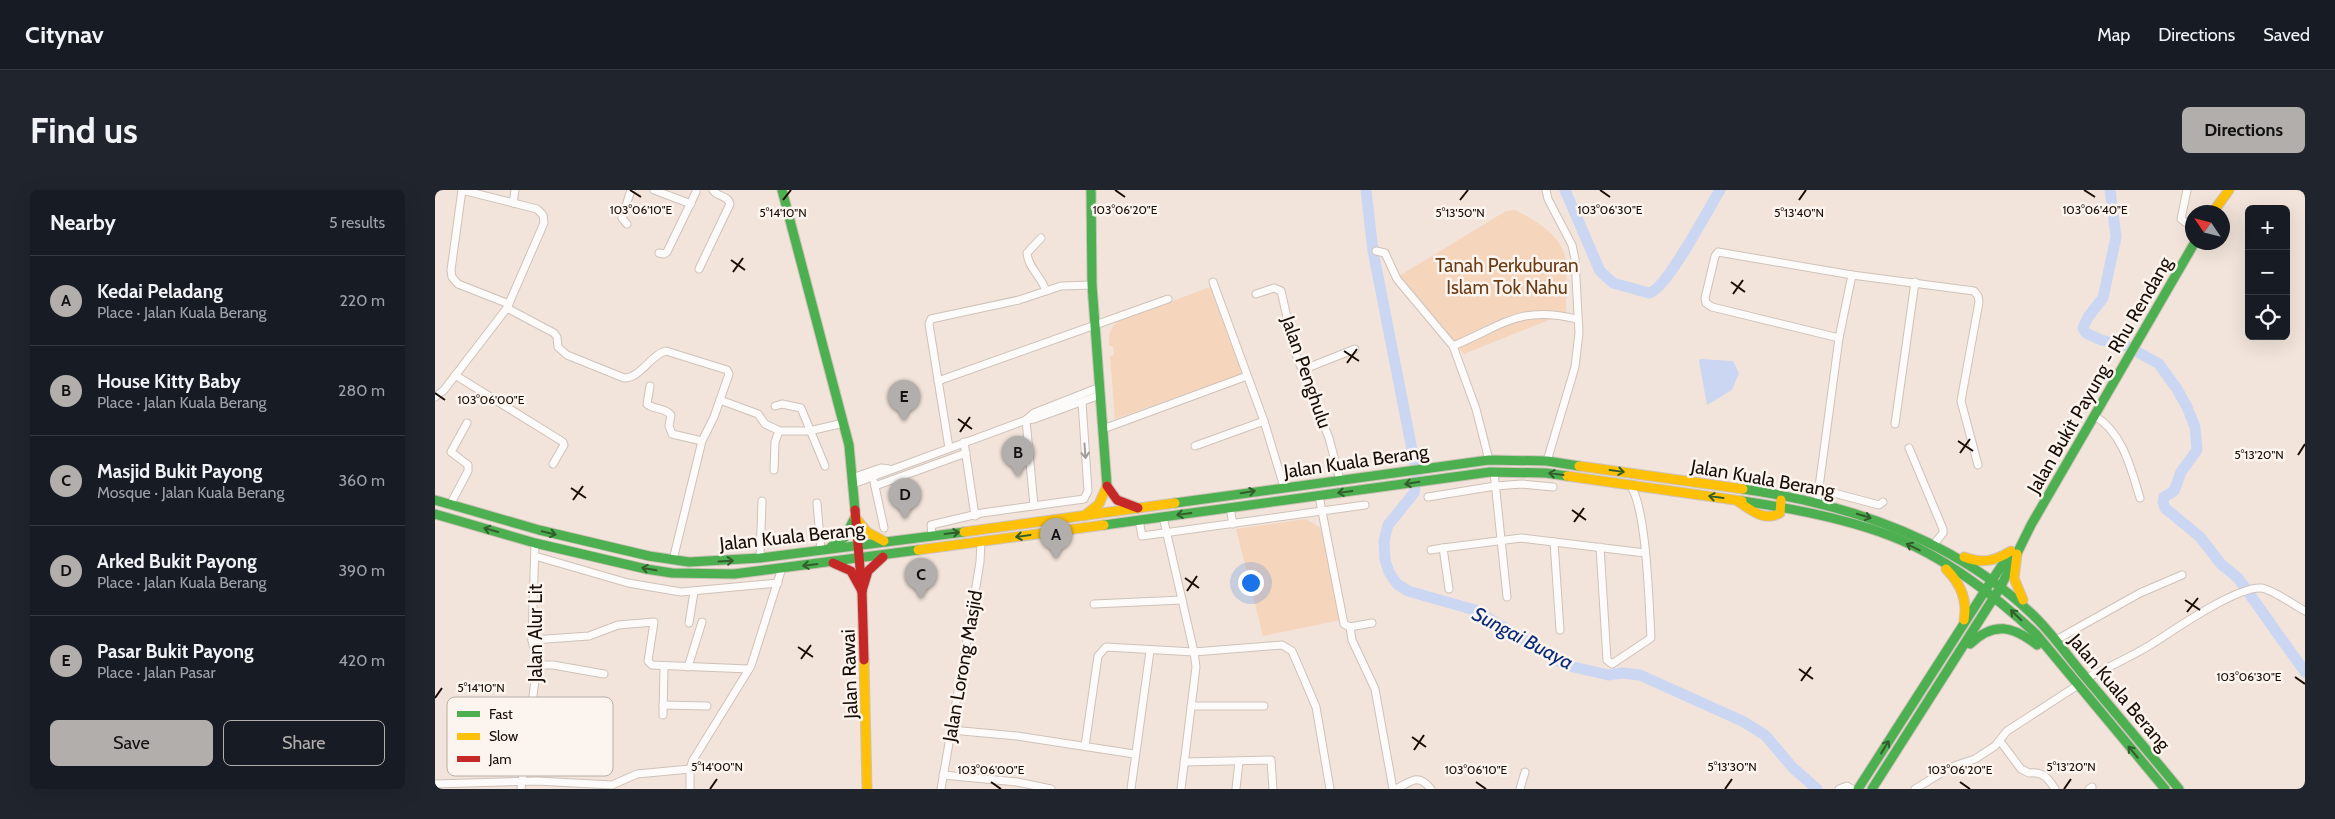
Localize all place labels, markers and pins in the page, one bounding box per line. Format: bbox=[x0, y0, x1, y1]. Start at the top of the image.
pin: E bbox=[888, 380, 920, 421]
pin: B bbox=[1002, 436, 1034, 477]
pin: D bbox=[889, 478, 921, 519]
pin: A bbox=[1040, 518, 1072, 559]
pin: C bbox=[905, 558, 937, 599]

